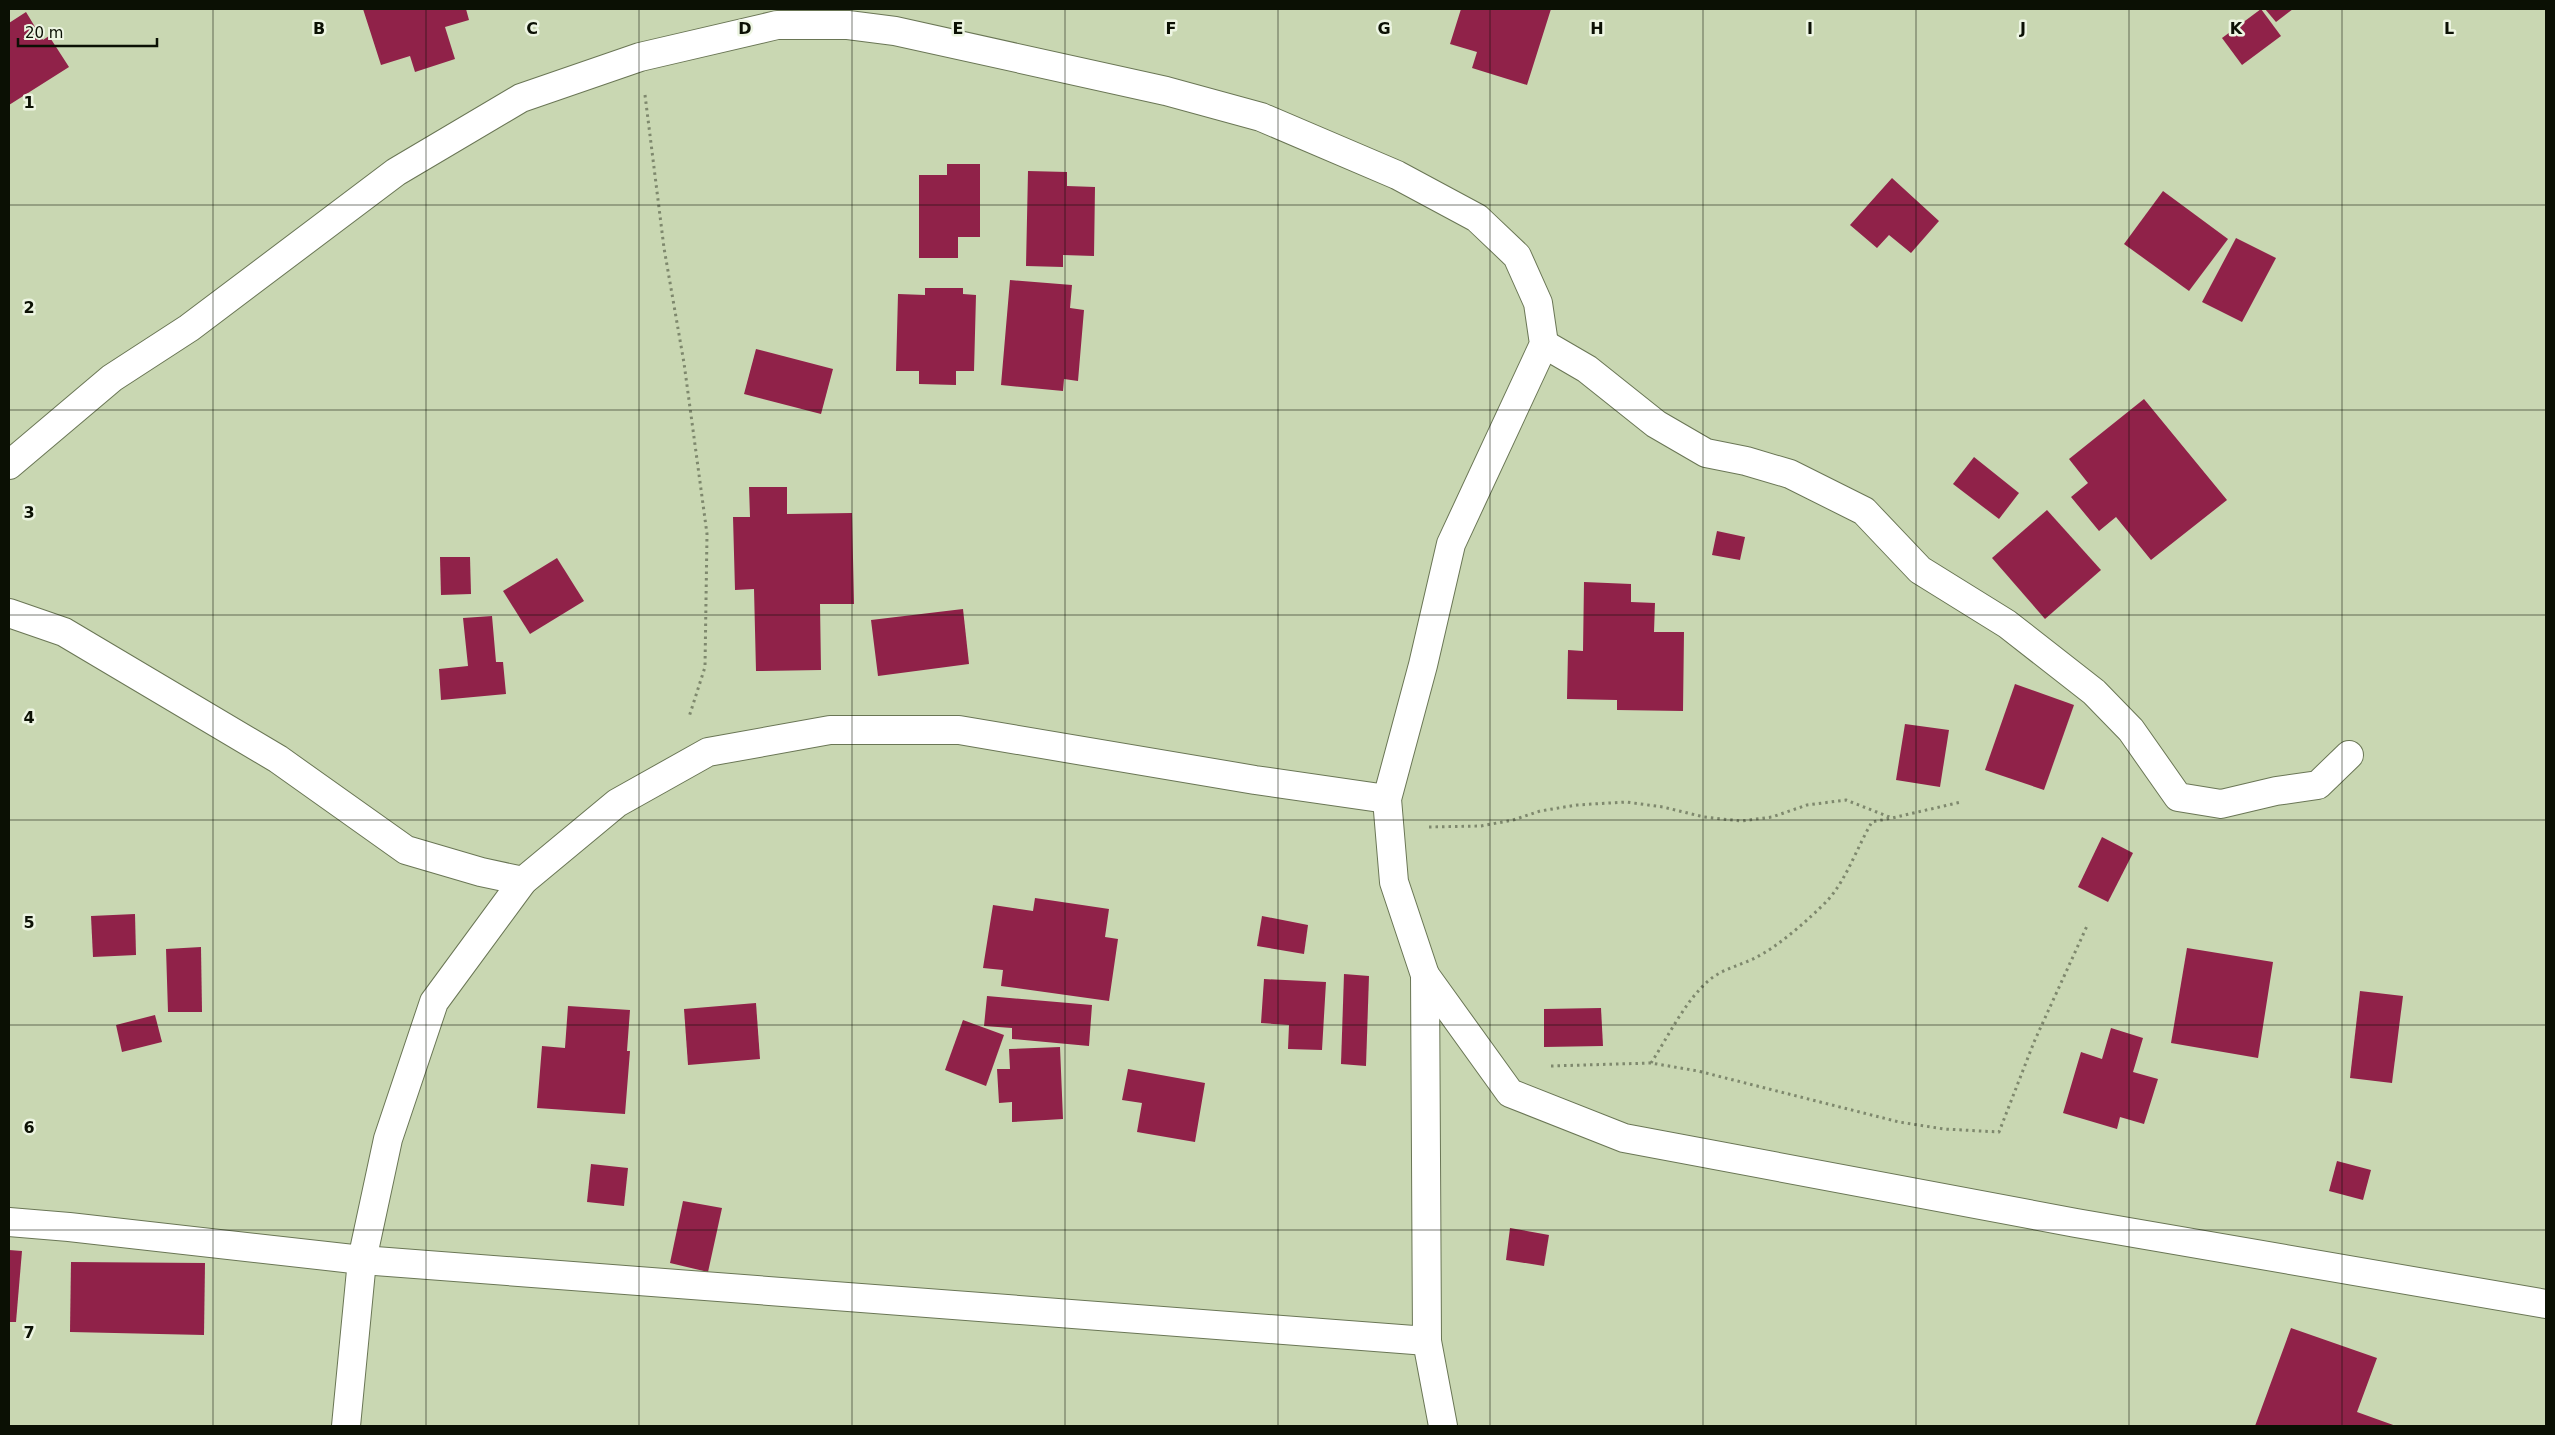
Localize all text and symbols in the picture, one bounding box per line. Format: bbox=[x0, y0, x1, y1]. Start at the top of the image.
scale bar bbox=[18, 15, 156, 47]
text: B bbox=[313, 19, 325, 38]
text: C bbox=[526, 19, 538, 38]
text: D bbox=[738, 19, 752, 38]
text: E bbox=[953, 19, 963, 38]
text: F bbox=[1166, 19, 1176, 38]
text: G bbox=[1377, 19, 1391, 38]
text: H bbox=[1590, 19, 1604, 38]
text: I bbox=[1807, 19, 1813, 38]
text: J bbox=[2019, 19, 2026, 38]
text: K bbox=[2230, 19, 2243, 38]
text: L bbox=[2444, 19, 2454, 38]
text: 20 m bbox=[25, 24, 63, 42]
text: 1 bbox=[23, 93, 35, 112]
text: 2 bbox=[23, 298, 35, 317]
text: 3 bbox=[23, 503, 35, 522]
text: 4 bbox=[23, 708, 35, 727]
text: 5 bbox=[23, 913, 35, 932]
text: 6 bbox=[23, 1118, 35, 1137]
text: 7 bbox=[23, 1323, 35, 1342]

